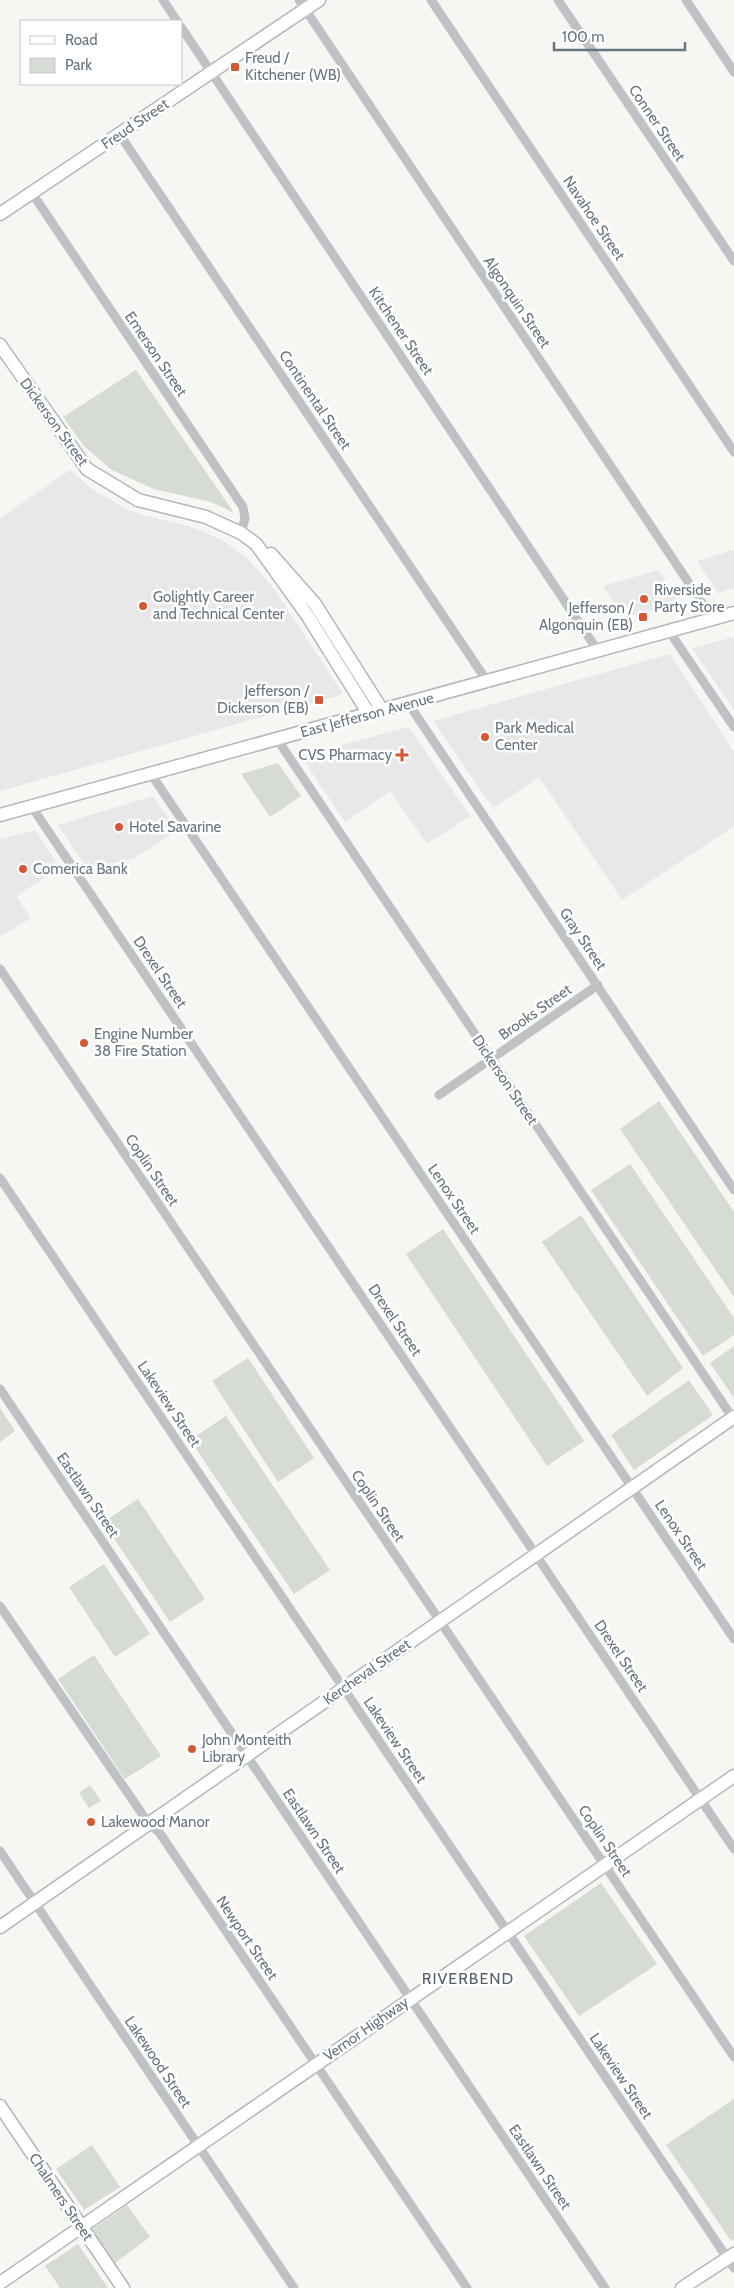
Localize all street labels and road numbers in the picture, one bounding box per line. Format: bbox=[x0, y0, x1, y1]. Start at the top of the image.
street label: Conner Street bbox=[625, 81, 689, 165]
street label: Freud Street bbox=[98, 95, 172, 153]
street label: Navahoe Street bbox=[559, 172, 629, 264]
street label: Algonquin Street bbox=[480, 253, 554, 351]
street label: Kitchener Street bbox=[365, 284, 437, 378]
street label: Emerson Street bbox=[121, 308, 191, 400]
street label: Continental Street bbox=[275, 347, 355, 453]
street label: Dickerson Street bbox=[16, 374, 92, 470]
street label: East Jefferson Avenue bbox=[298, 688, 436, 741]
street label: Gray Street bbox=[556, 905, 610, 973]
street label: Drexel Street bbox=[129, 933, 191, 1011]
street label: Brooks Street bbox=[495, 980, 575, 1044]
street label: Dickerson Street bbox=[468, 1032, 542, 1128]
street label: Coplin Street bbox=[121, 1131, 183, 1209]
street label: Lenox Street bbox=[424, 1161, 484, 1237]
street label: Drexel Street bbox=[364, 1281, 426, 1359]
street label: Lakeview Street bbox=[134, 1358, 204, 1450]
street label: Eastlawn Street bbox=[53, 1449, 123, 1541]
street label: Coplin Street bbox=[347, 1467, 409, 1545]
street label: Lenox Street bbox=[651, 1497, 711, 1573]
street label: Drexel Street bbox=[590, 1617, 652, 1695]
street label: Kercheval Street bbox=[320, 1635, 414, 1709]
street label: Lakeview Street bbox=[360, 1694, 430, 1786]
street label: Eastlawn Street bbox=[279, 1785, 349, 1877]
street label: Coplin Street bbox=[574, 1802, 636, 1880]
street label: Newport Street bbox=[212, 1893, 282, 1983]
street label: Vernor Highway bbox=[320, 1993, 412, 2065]
street label: Lakewood Street bbox=[121, 2013, 195, 2111]
street label: Lakeview Street bbox=[586, 2030, 656, 2122]
street label: Eastlawn Street bbox=[505, 2121, 575, 2213]
street label: Chalmers Street bbox=[25, 2150, 97, 2244]

